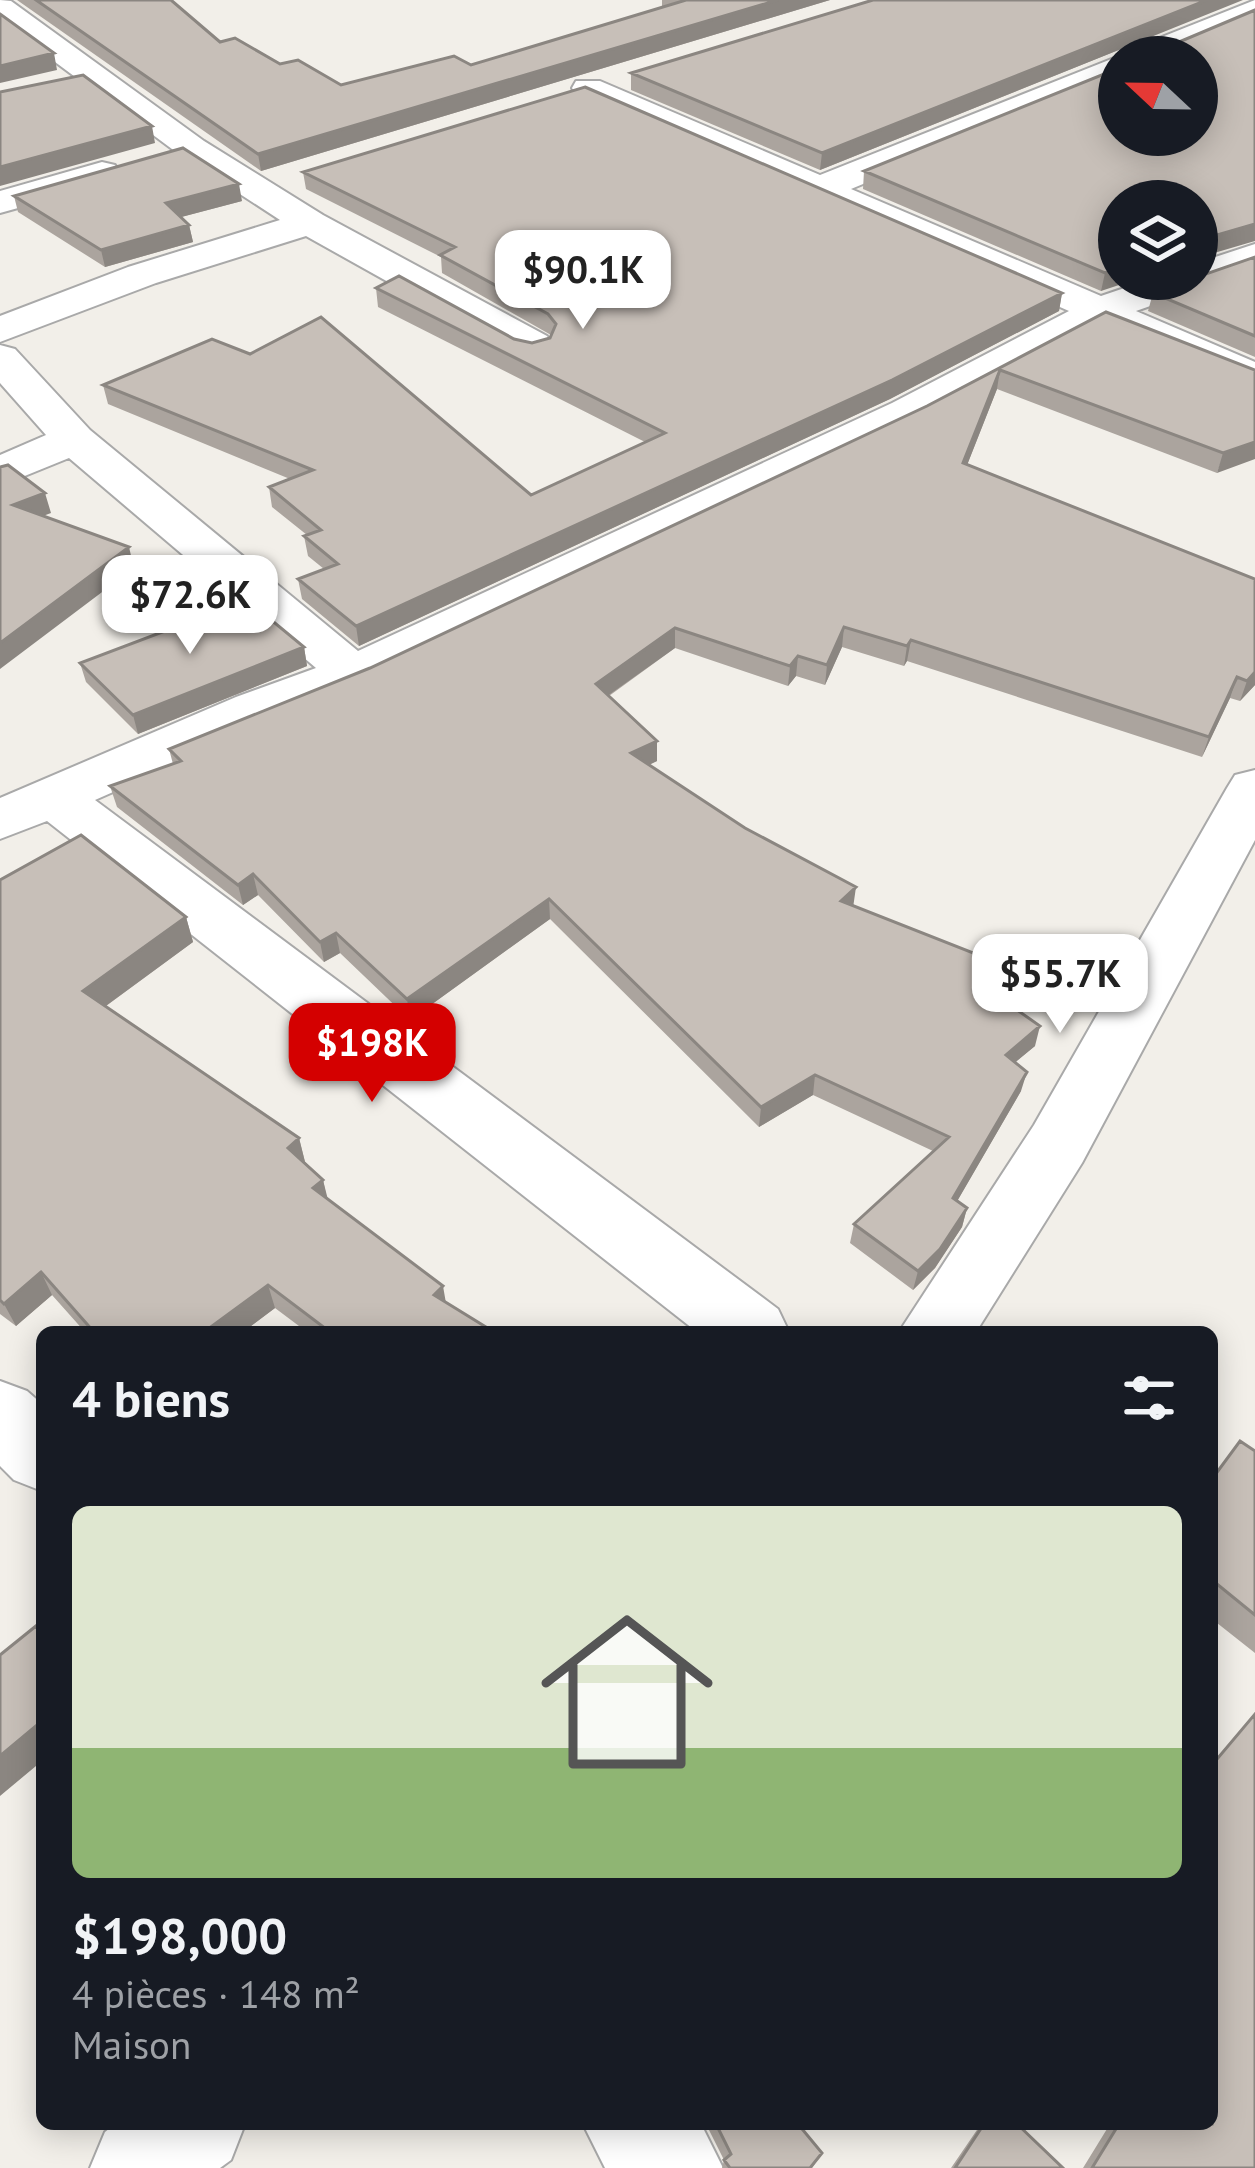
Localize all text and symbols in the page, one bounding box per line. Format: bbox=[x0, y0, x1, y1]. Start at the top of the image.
north arrow bbox=[1098, 36, 1218, 156]
map controls bbox=[1098, 36, 1218, 300]
button: layers bbox=[1098, 180, 1218, 300]
pin: $90.1K bbox=[485, 230, 681, 332]
text: $90.1K bbox=[522, 243, 644, 294]
pin: $72.6K bbox=[92, 555, 288, 657]
text: $72.6K bbox=[129, 568, 251, 619]
pin: $55.7K bbox=[962, 934, 1158, 1036]
text: $55.7K bbox=[999, 947, 1121, 998]
pin: $198K bbox=[288, 1003, 456, 1105]
text: $198K bbox=[316, 1016, 428, 1067]
text: 4 biens bbox=[72, 1365, 230, 1431]
icon: filters bbox=[1116, 1365, 1182, 1431]
icon: home bbox=[519, 1584, 735, 1800]
text: $198,000 bbox=[72, 1902, 287, 1968]
text: 4 pièces · 148 m² bbox=[72, 1968, 360, 2019]
text: Maison bbox=[72, 2019, 191, 2070]

